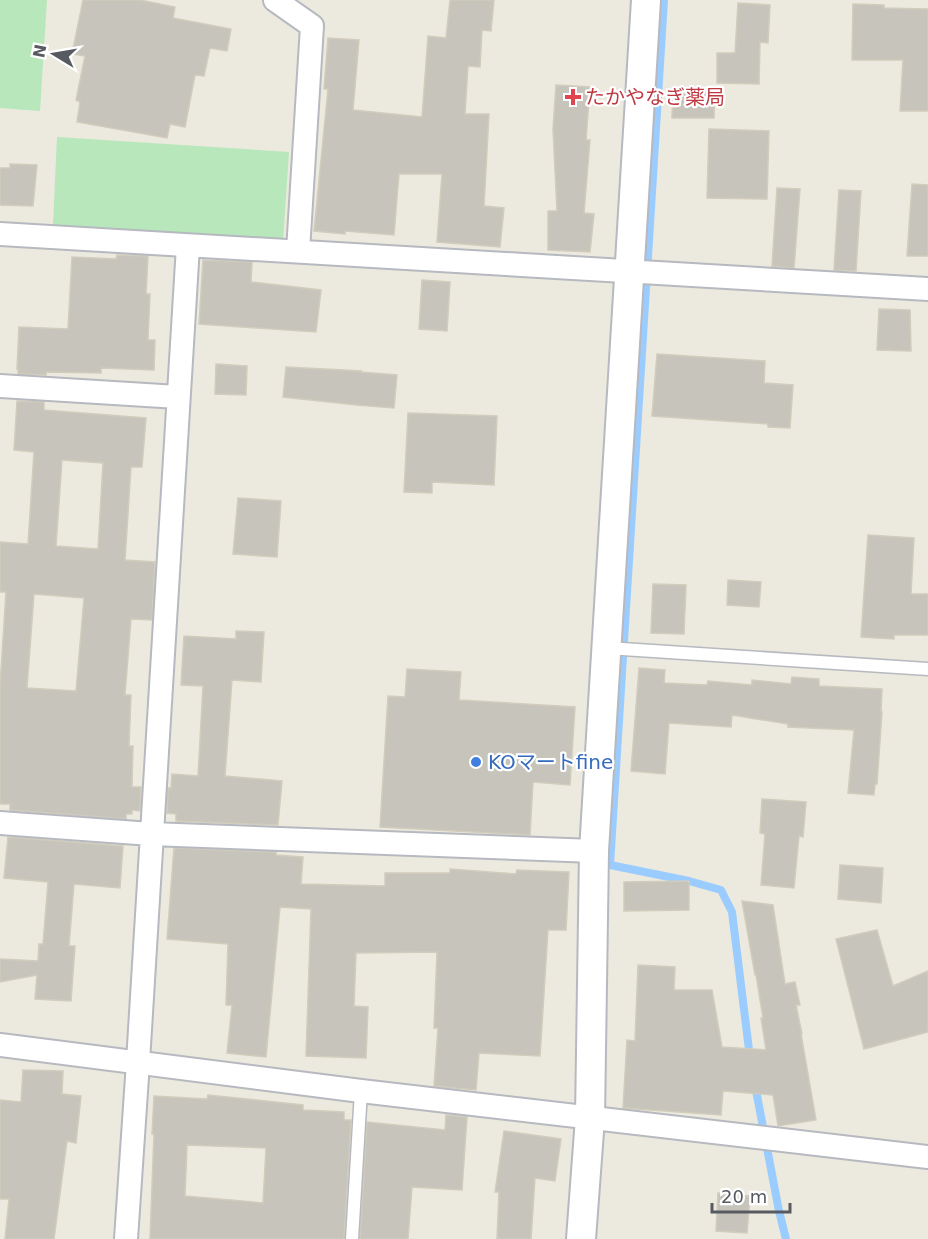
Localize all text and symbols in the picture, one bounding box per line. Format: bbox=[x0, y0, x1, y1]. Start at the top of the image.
north arrow bbox=[24, 24, 84, 84]
text: N bbox=[29, 43, 50, 60]
place label: たかやなぎ薬局 bbox=[585, 85, 725, 109]
marker: たかやなぎ薬局 bbox=[566, 90, 580, 104]
place label: KOマートfine bbox=[488, 750, 613, 774]
marker: KOマートfine bbox=[469, 755, 483, 769]
scale bar bbox=[712, 1176, 790, 1214]
text: 20 m bbox=[721, 1186, 767, 1207]

